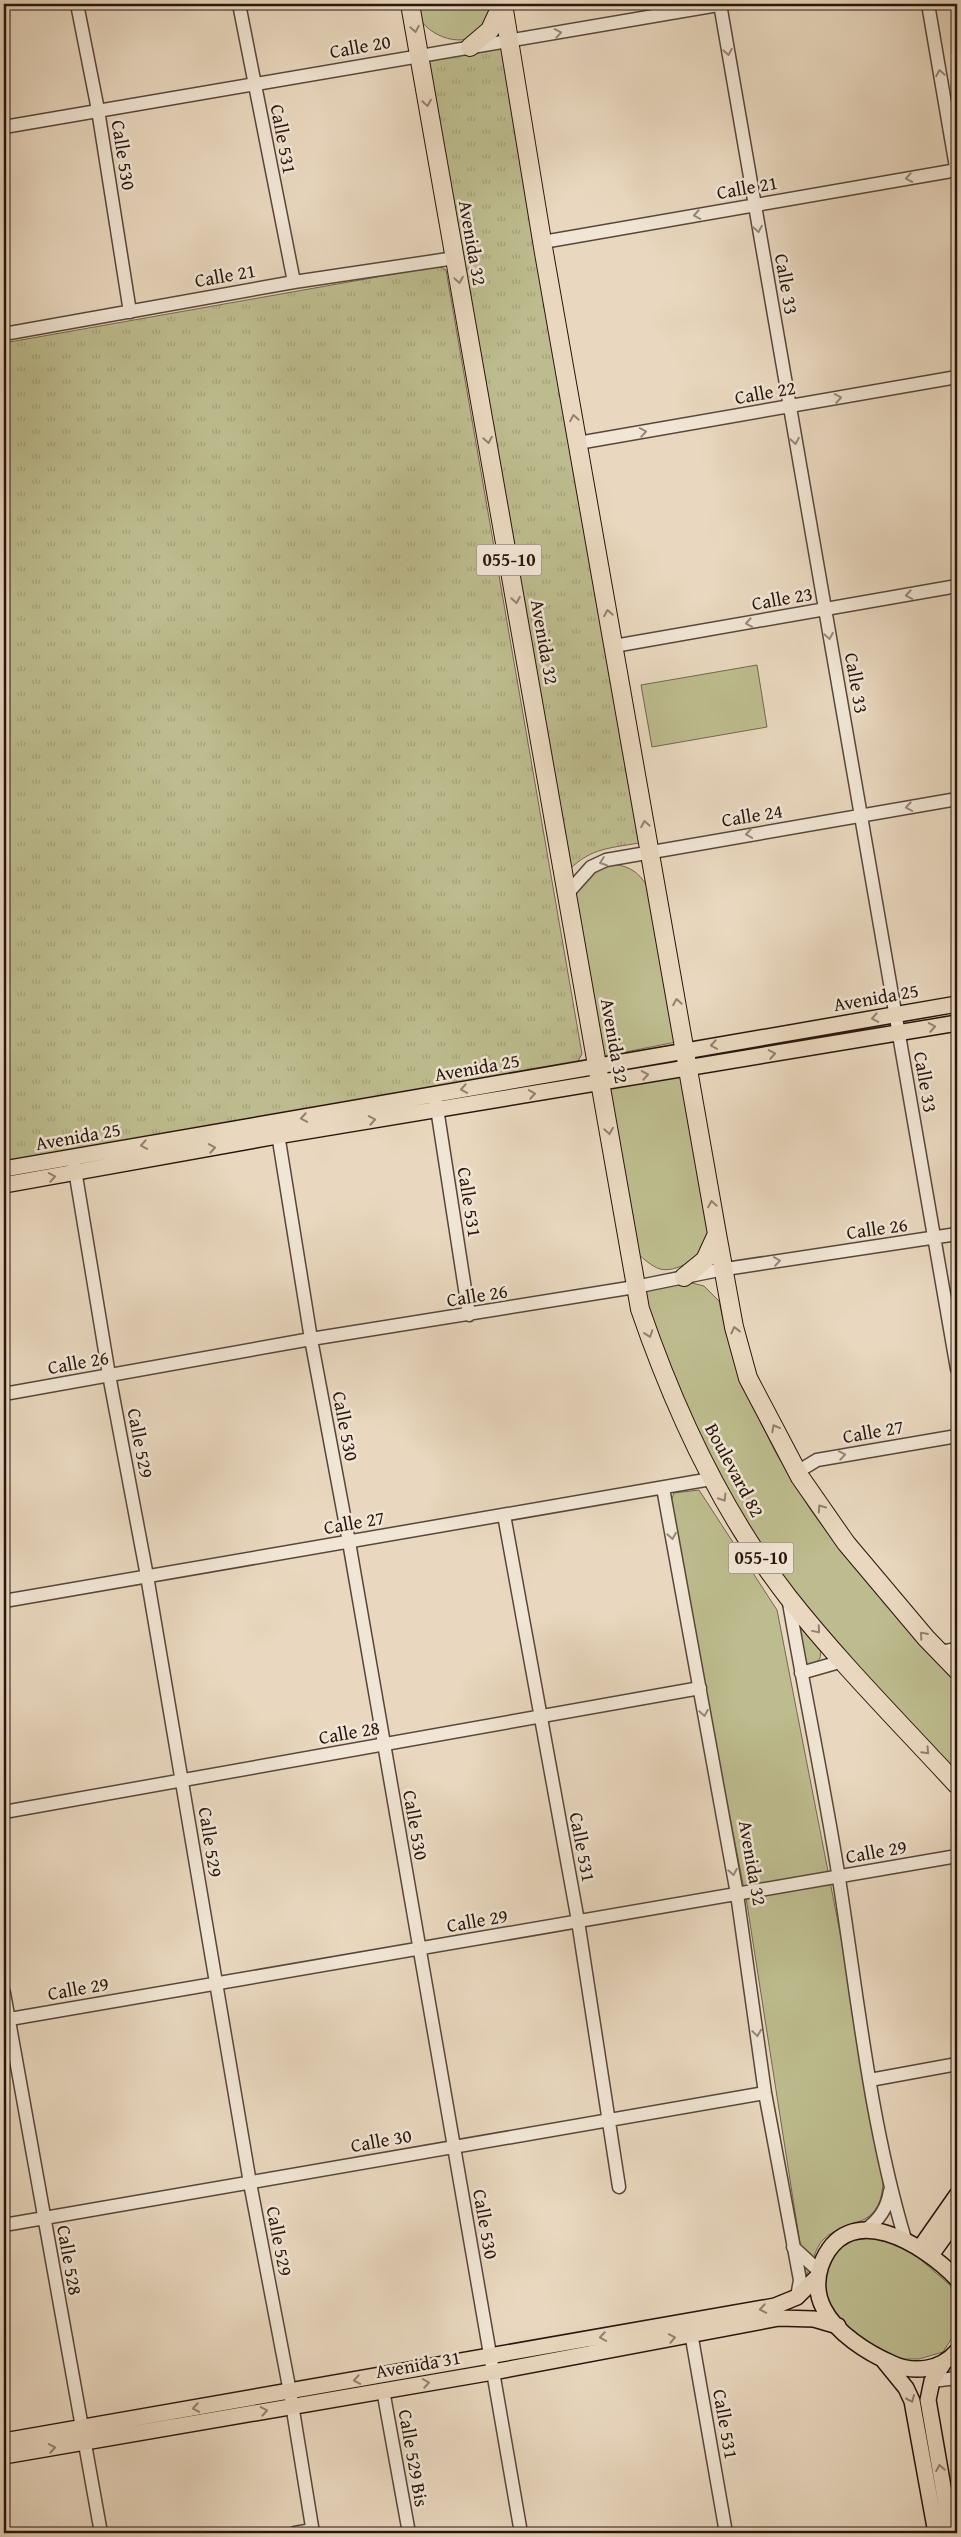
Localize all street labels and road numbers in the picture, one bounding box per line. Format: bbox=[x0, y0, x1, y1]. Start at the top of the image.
street label: Calle 20 bbox=[327, 27, 393, 65]
street label: Calle 531 bbox=[264, 102, 304, 176]
street label: Calle 530 bbox=[105, 118, 143, 192]
street label: Calle 21 bbox=[714, 168, 780, 206]
street label: Avenida 32 bbox=[452, 198, 494, 288]
street label: Calle 33 bbox=[768, 251, 806, 317]
street label: Calle 21 bbox=[192, 256, 258, 294]
street label: Calle 22 bbox=[732, 373, 798, 411]
road number: 055-10 bbox=[476, 544, 542, 576]
street label: Calle 23 bbox=[749, 579, 815, 617]
street label: Avenida 32 bbox=[524, 597, 566, 687]
street label: Calle 33 bbox=[838, 650, 876, 716]
street label: Calle 24 bbox=[720, 796, 784, 834]
street label: Avenida 25 bbox=[831, 976, 921, 1018]
street label: Avenida 32 bbox=[594, 996, 636, 1086]
street label: Avenida 25 bbox=[432, 1046, 522, 1088]
street label: Calle 33 bbox=[907, 1049, 945, 1115]
street label: Avenida 25 bbox=[33, 1115, 123, 1157]
street label: Calle 531 bbox=[451, 1165, 489, 1239]
street label: Calle 26 bbox=[845, 1210, 909, 1246]
street label: Calle 26 bbox=[445, 1276, 509, 1314]
street label: Calle 26 bbox=[45, 1343, 111, 1381]
street label: Calle 530 bbox=[326, 1389, 366, 1463]
street label: Calle 529 bbox=[121, 1406, 161, 1480]
street label: Calle 27 bbox=[840, 1412, 906, 1450]
street label: Boulevard 82 bbox=[698, 1418, 772, 1522]
street label: Calle 27 bbox=[321, 1503, 387, 1541]
road number: 055-10 bbox=[728, 1542, 794, 1574]
street label: Calle 28 bbox=[316, 1713, 382, 1751]
street label: Calle 530 bbox=[396, 1788, 436, 1862]
street label: Calle 529 bbox=[192, 1805, 230, 1879]
street label: Calle 531 bbox=[563, 1810, 603, 1884]
street label: Avenida 32 bbox=[732, 1818, 774, 1908]
street label: Calle 29 bbox=[843, 1832, 909, 1870]
street label: Calle 29 bbox=[444, 1901, 510, 1939]
street label: Calle 29 bbox=[45, 1969, 111, 2007]
street label: Calle 30 bbox=[348, 2121, 414, 2159]
street label: Calle 530 bbox=[466, 2187, 506, 2261]
street label: Calle 529 bbox=[260, 2204, 300, 2278]
street label: Calle 528 bbox=[50, 2223, 90, 2297]
street label: Avenida 31 bbox=[373, 2343, 463, 2385]
street label: Calle 531 bbox=[706, 2387, 746, 2461]
street label: Calle 529 Bis bbox=[392, 2407, 436, 2509]

